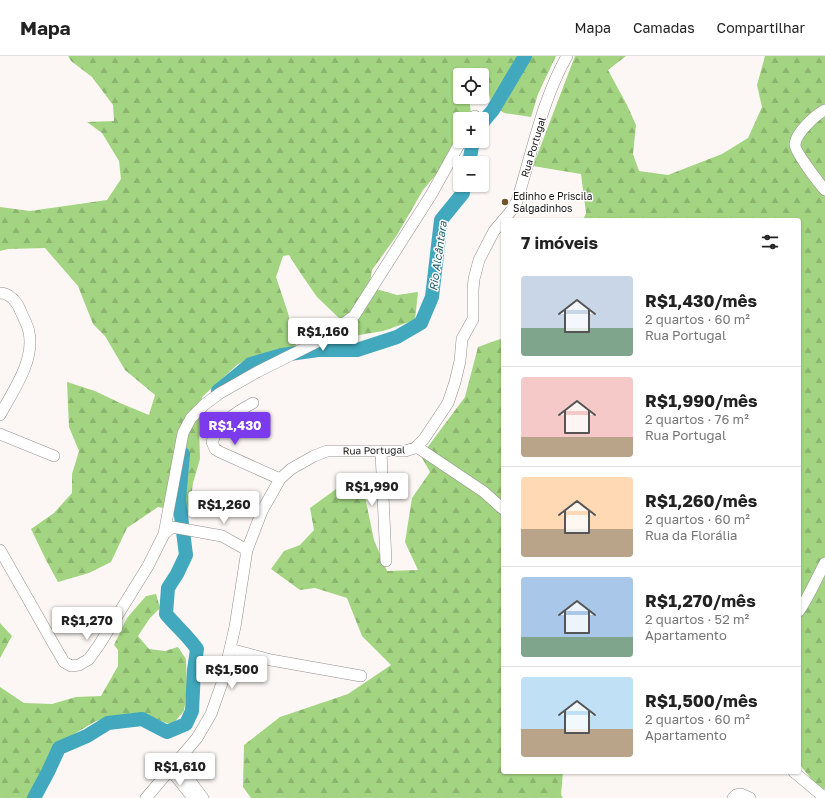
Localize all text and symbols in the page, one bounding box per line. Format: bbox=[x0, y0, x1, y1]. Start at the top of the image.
text: Mapa bbox=[20, 16, 71, 39]
text: Mapa bbox=[574, 19, 611, 36]
text: Camadas bbox=[633, 19, 695, 36]
text: Compartilhar bbox=[717, 19, 805, 36]
map controls bbox=[453, 68, 489, 192]
button: locate bbox=[453, 68, 489, 104]
button: + bbox=[453, 112, 489, 148]
street label: Rua Portugal bbox=[518, 115, 548, 179]
button: − bbox=[453, 156, 489, 192]
place label: Edinho e Priscila Salgadinhos bbox=[513, 190, 592, 214]
marker: Edinho e Priscila Salgadinhos bbox=[500, 197, 510, 207]
water label: Rio Alcântara bbox=[426, 219, 449, 292]
icon: filters bbox=[759, 231, 781, 253]
text: 7 imóveis bbox=[521, 232, 598, 253]
text: R$1,430/mês bbox=[645, 290, 757, 311]
icon: home bbox=[553, 292, 601, 340]
text: 2 quartos · 60 m² bbox=[645, 311, 750, 327]
pin: R$1,160 bbox=[286, 318, 360, 352]
text: R$1,160 bbox=[297, 323, 349, 339]
text: Rua Portugal bbox=[645, 327, 726, 343]
text: R$1,990/mês bbox=[645, 390, 758, 411]
icon: home bbox=[553, 393, 601, 441]
text: 2 quartos · 76 m² bbox=[645, 411, 749, 427]
pin: R$1,430 bbox=[198, 412, 272, 446]
text: R$1,430 bbox=[208, 417, 262, 433]
text: Rua Portugal bbox=[645, 427, 726, 443]
street label: Rua Portugal bbox=[343, 443, 405, 457]
pin: R$1,990 bbox=[335, 473, 409, 507]
text: R$1,990 bbox=[345, 478, 399, 494]
text: R$1,260/mês bbox=[645, 490, 757, 511]
pin: R$1,260 bbox=[187, 491, 261, 525]
icon: home bbox=[553, 493, 601, 541]
text: R$1,260 bbox=[197, 496, 251, 512]
text: 2 quartos · 60 m² bbox=[645, 511, 750, 527]
text: Rua da Florália bbox=[645, 527, 737, 543]
text: R$1,270/mês bbox=[645, 590, 756, 611]
icon: home bbox=[553, 593, 601, 641]
pin: R$1,270 bbox=[50, 607, 124, 641]
text: 2 quartos · 52 m² bbox=[645, 611, 749, 627]
text: R$1,270 bbox=[61, 612, 113, 628]
text: Apartamento bbox=[645, 627, 727, 643]
pin: R$1,500 bbox=[195, 656, 269, 690]
text: R$1,500 bbox=[205, 661, 259, 677]
text: R$1,500/mês bbox=[645, 690, 757, 711]
icon: home bbox=[553, 693, 601, 741]
text: 2 quartos · 60 m² bbox=[645, 711, 750, 727]
text: Apartamento bbox=[645, 727, 727, 743]
pin: R$1,610 bbox=[143, 753, 217, 787]
text: R$1,610 bbox=[154, 758, 206, 774]

